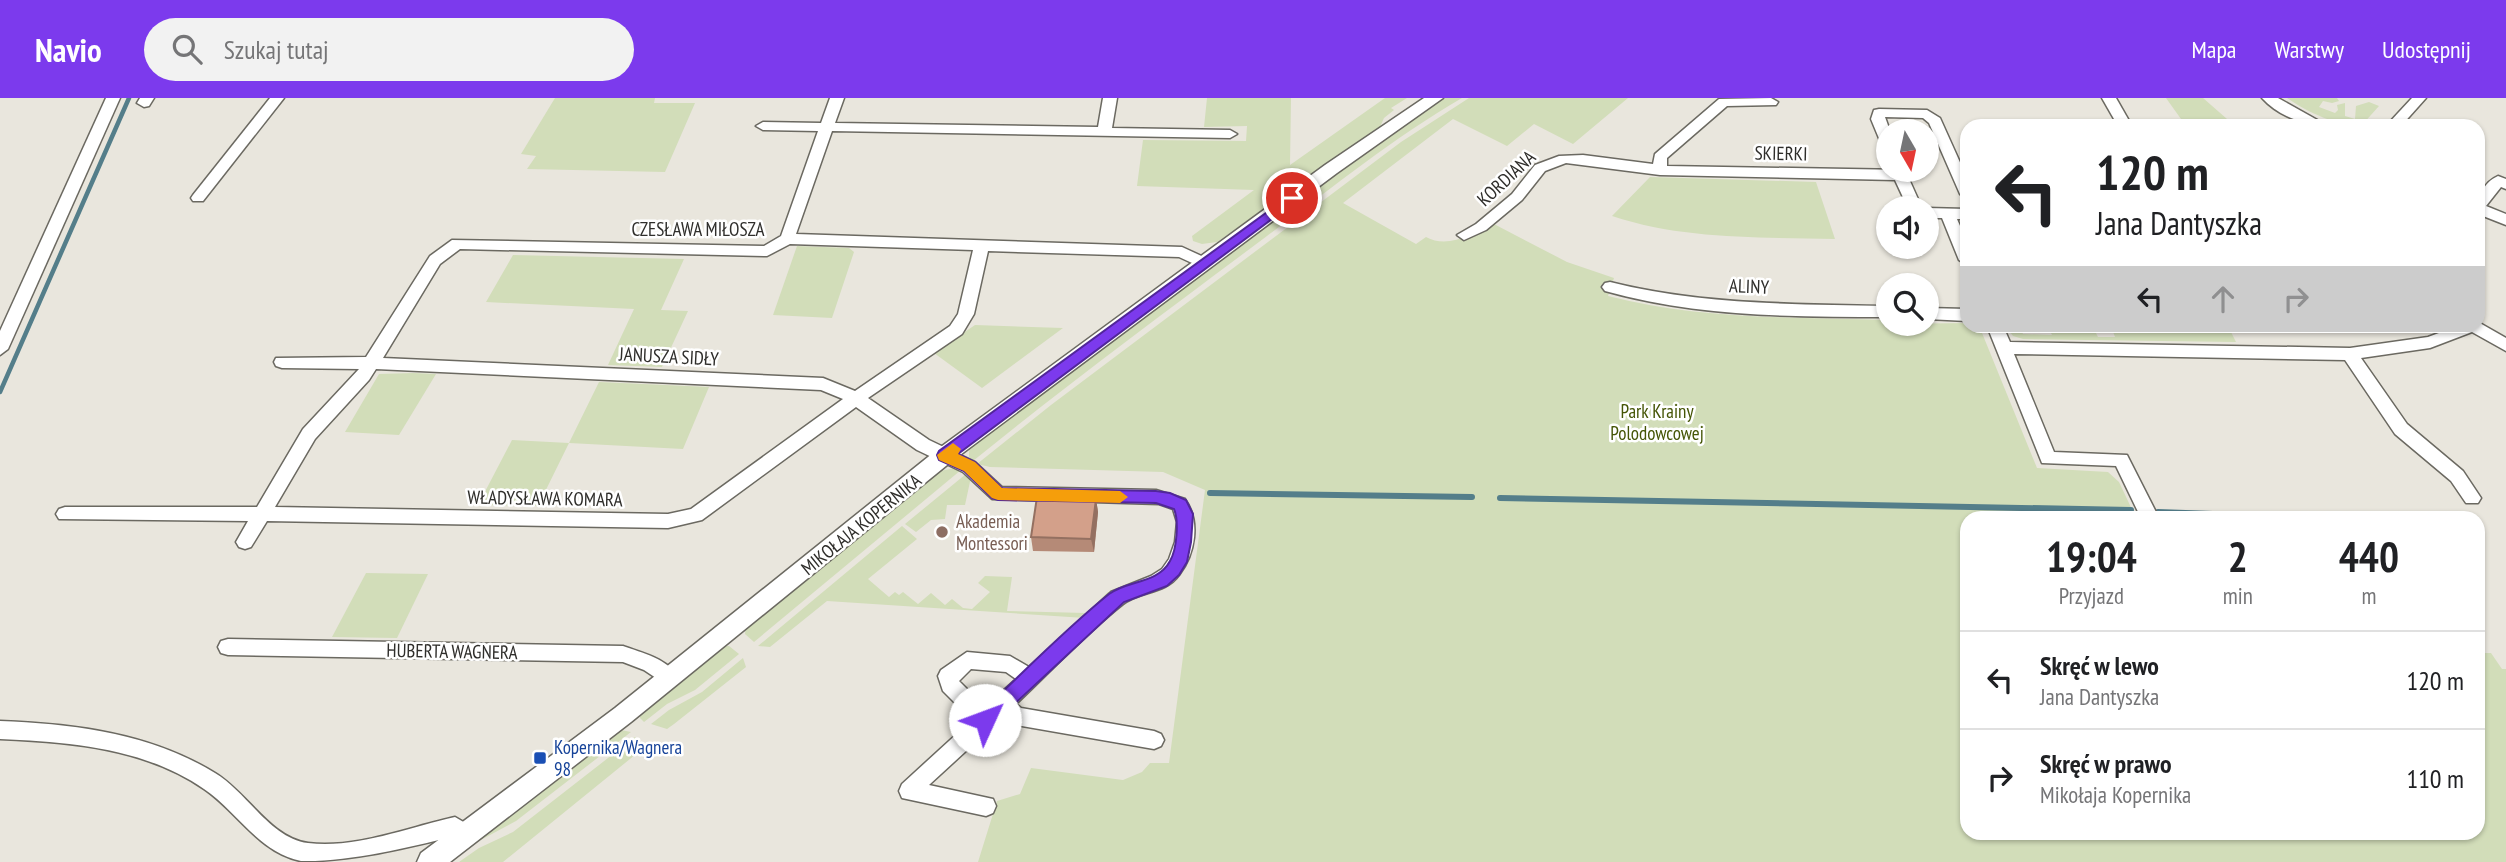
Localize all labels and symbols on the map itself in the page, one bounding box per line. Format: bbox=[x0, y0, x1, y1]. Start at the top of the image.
north arrow bbox=[1876, 119, 1939, 182]
street label: SKIERKI bbox=[1754, 141, 1808, 165]
street label: KORDIANA bbox=[1472, 145, 1540, 211]
pin bbox=[1262, 168, 1322, 228]
street label: CZESŁAWA MIŁOSZA bbox=[631, 217, 765, 241]
street label: ALINY bbox=[1729, 273, 1770, 299]
street label: JANUSZA SIDŁY bbox=[618, 341, 720, 371]
park label: Park Krainy Polodowcowej bbox=[1610, 399, 1704, 445]
street label: MIKOŁAJA KOPERNIKA bbox=[796, 468, 926, 580]
street label: WŁADYSŁAWA KOMARA bbox=[467, 485, 623, 511]
place label: Akademia Montessori bbox=[956, 509, 1028, 555]
marker: Akademia Montessori bbox=[934, 524, 950, 540]
street label: HUBERTA WAGNERA bbox=[386, 638, 518, 664]
position arrow bbox=[948, 683, 1022, 757]
place label: Kopernika/Wagnera 98 bbox=[554, 735, 682, 781]
marker: Kopernika/Wagnera 98 bbox=[532, 750, 548, 766]

